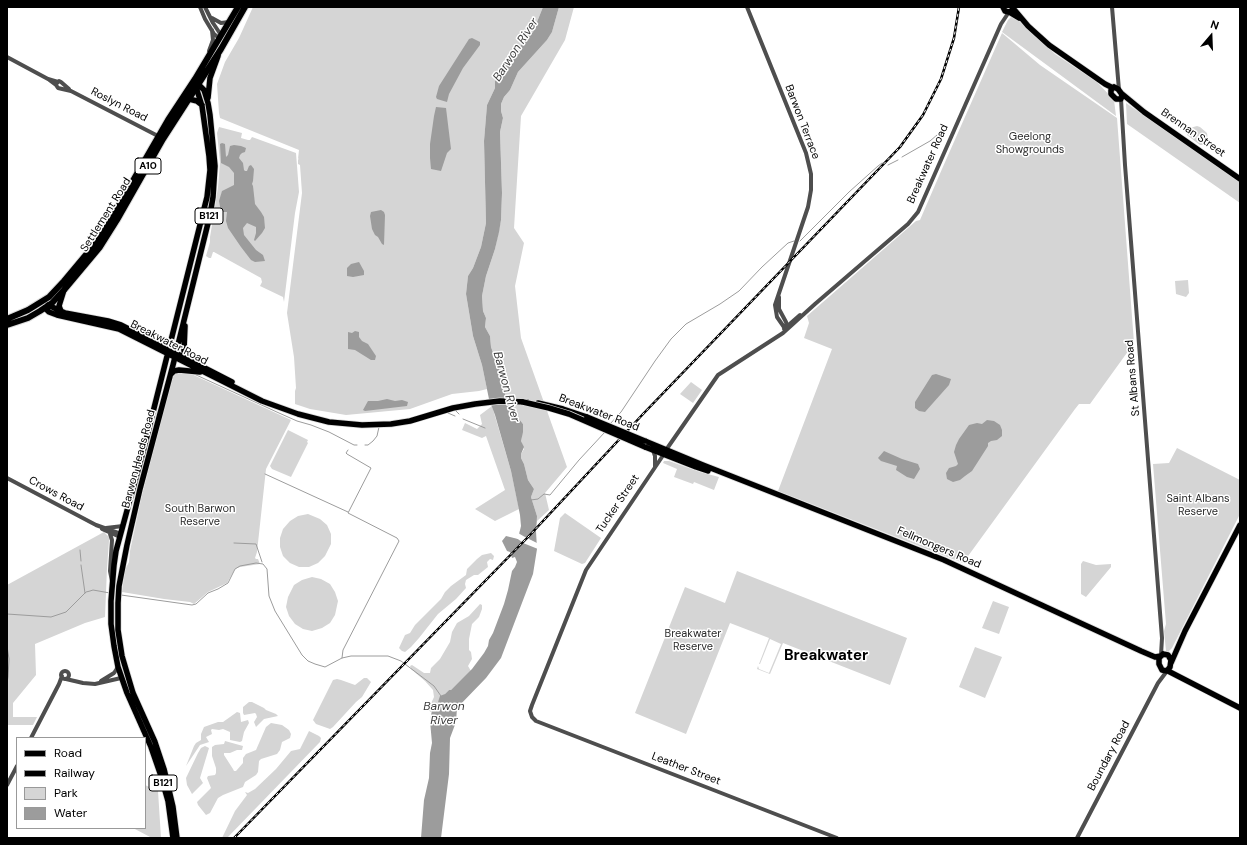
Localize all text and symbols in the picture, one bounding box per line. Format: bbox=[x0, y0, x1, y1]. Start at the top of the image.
water label: Barwon River bbox=[490, 16, 542, 84]
north arrow bbox=[1191, 16, 1231, 56]
text: N bbox=[1209, 17, 1221, 33]
street label: Barwon Terrace bbox=[782, 83, 822, 161]
street label: Roslyn Road bbox=[89, 85, 149, 125]
street label: Brennan Street bbox=[1158, 106, 1228, 160]
street label: Breakwater Road bbox=[905, 122, 951, 206]
park label: Geelong Showgrounds bbox=[996, 130, 1064, 156]
road number: A10 bbox=[135, 158, 161, 174]
street label: Settlement Road bbox=[78, 175, 134, 255]
road number: B121 bbox=[195, 208, 223, 224]
street label: Breakwater Road bbox=[128, 318, 210, 368]
street label: St Albans Road bbox=[1123, 339, 1143, 417]
water label: Barwon River bbox=[490, 350, 522, 424]
street label: Breakwater Road bbox=[557, 392, 641, 434]
street label: Barwon Heads Road bbox=[120, 408, 158, 510]
street label: Tucker Street bbox=[594, 472, 642, 536]
street label: Crows Road bbox=[26, 474, 86, 514]
park label: Saint Albans Reserve bbox=[1166, 492, 1230, 518]
park label: South Barwon Reserve bbox=[165, 502, 235, 528]
street label: Fellmongers Road bbox=[895, 524, 983, 572]
park label: Breakwater Reserve bbox=[665, 627, 721, 653]
district label: Breakwater bbox=[784, 647, 868, 665]
water label: Barwon River bbox=[423, 700, 465, 728]
street label: Boundary Road bbox=[1085, 719, 1133, 793]
legend bbox=[16, 737, 146, 829]
text: Road bbox=[54, 745, 82, 761]
street label: Leather Street bbox=[650, 750, 722, 788]
text: Railway bbox=[54, 765, 95, 781]
road number: B121 bbox=[149, 775, 177, 791]
text: Park bbox=[54, 785, 78, 801]
text: Water bbox=[54, 805, 87, 821]

